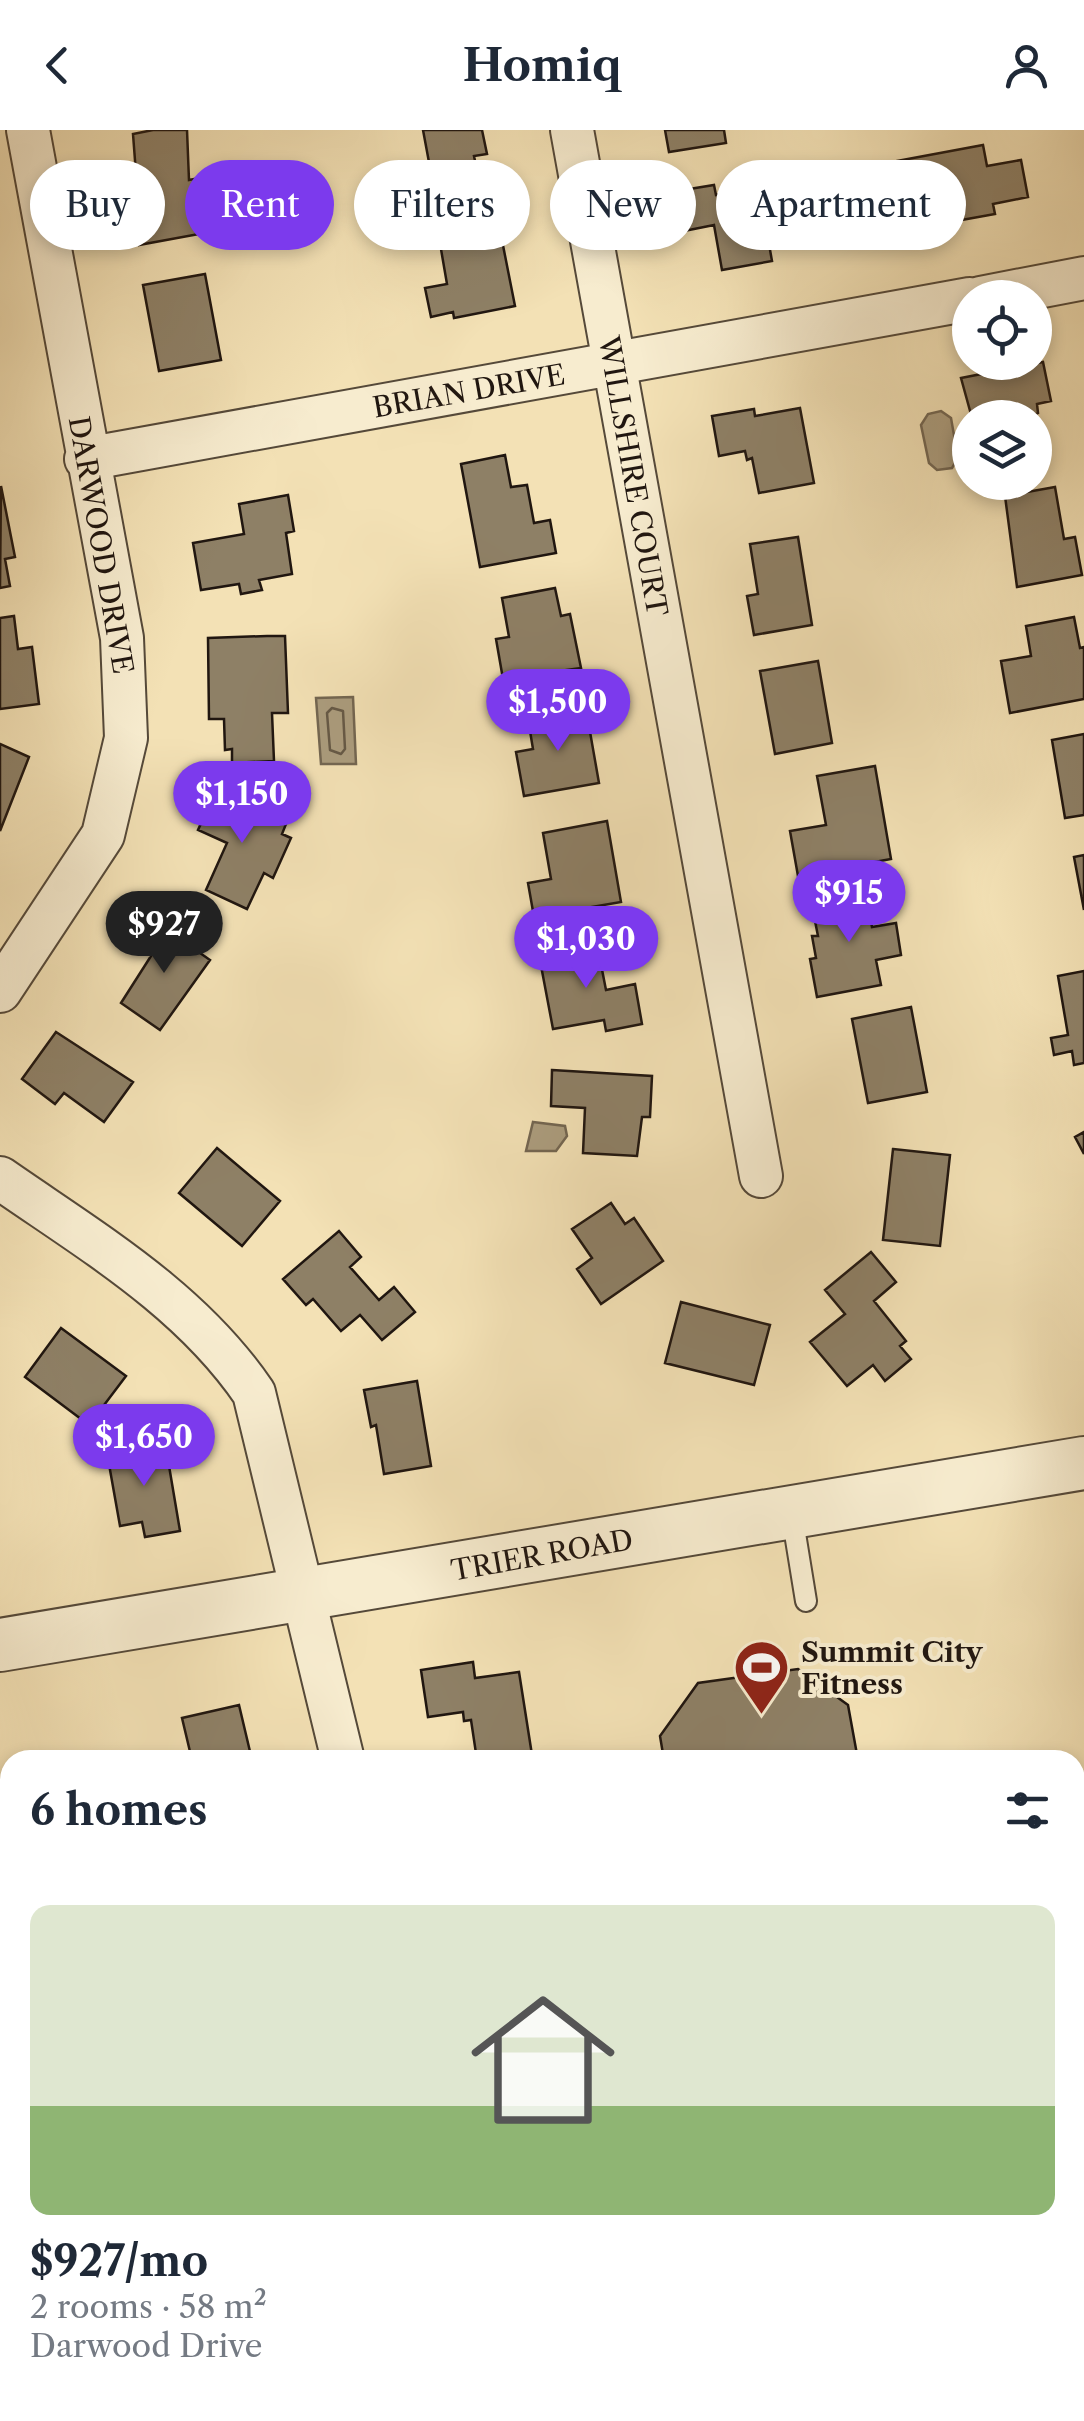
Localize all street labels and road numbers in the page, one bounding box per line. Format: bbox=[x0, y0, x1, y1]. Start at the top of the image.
street label: WILLSHIRE COURT bbox=[591, 332, 674, 619]
street label: BRIAN DRIVE bbox=[370, 357, 568, 425]
street label: DARWOOD DRIVE bbox=[62, 414, 140, 676]
street label: TRIER ROAD bbox=[448, 1522, 636, 1588]

